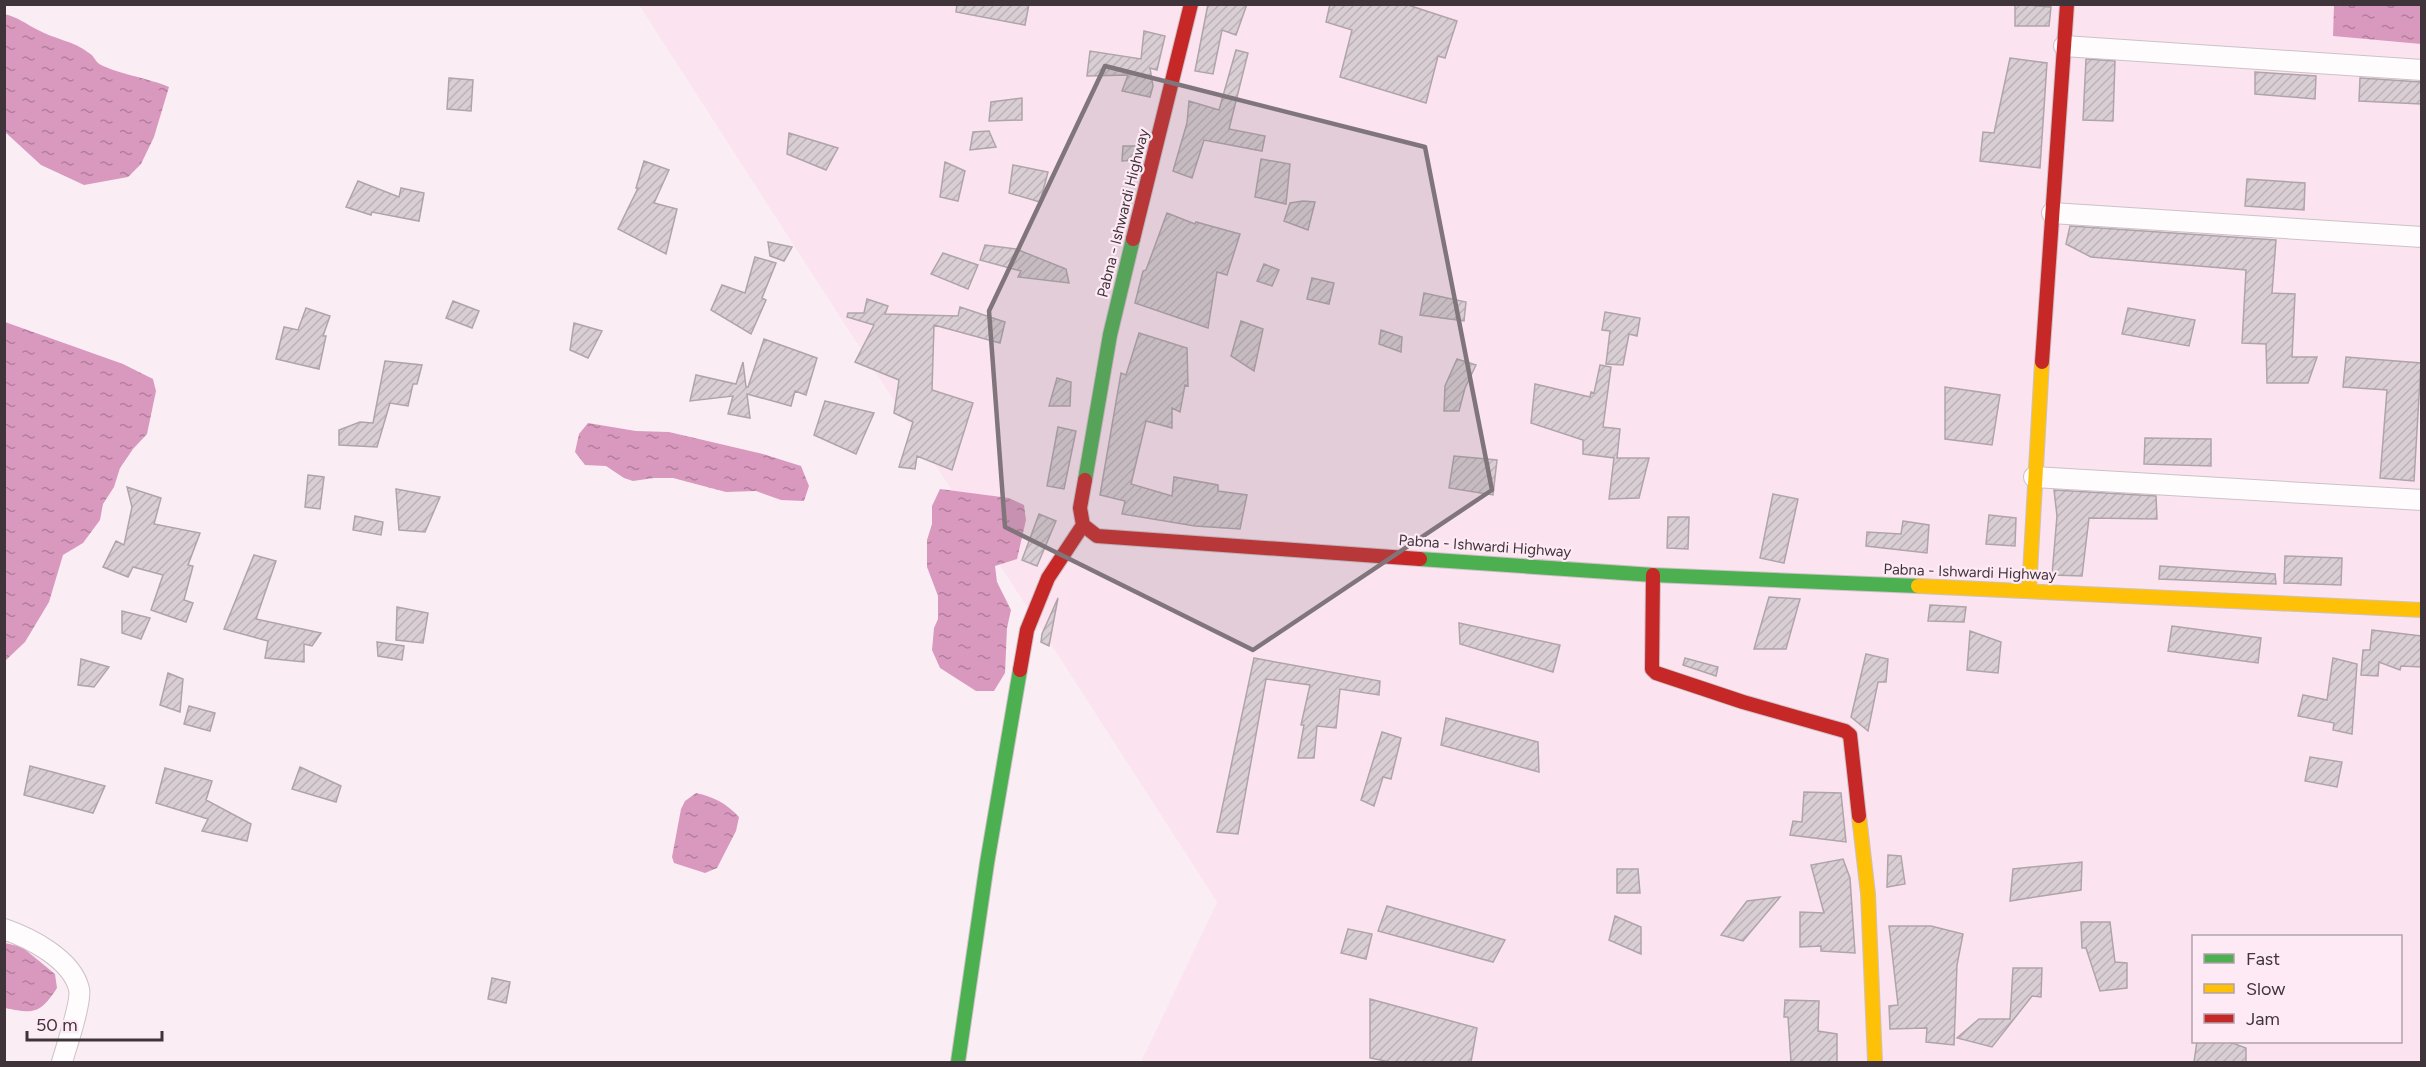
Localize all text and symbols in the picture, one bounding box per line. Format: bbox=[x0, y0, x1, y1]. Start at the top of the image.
street label: Pabna - Ishwardi Highway bbox=[1093, 127, 1153, 299]
street label: Pabna - Ishwardi Highway bbox=[1398, 531, 1572, 561]
street label: Pabna - Ishwardi Highway bbox=[1883, 560, 2057, 584]
legend bbox=[2192, 935, 2402, 1043]
text: Fast bbox=[2246, 948, 2280, 970]
text: Slow bbox=[2246, 978, 2285, 1000]
scale bar bbox=[27, 1004, 162, 1042]
text: Jam bbox=[2246, 1008, 2280, 1030]
text: 50 m bbox=[36, 1014, 78, 1036]

